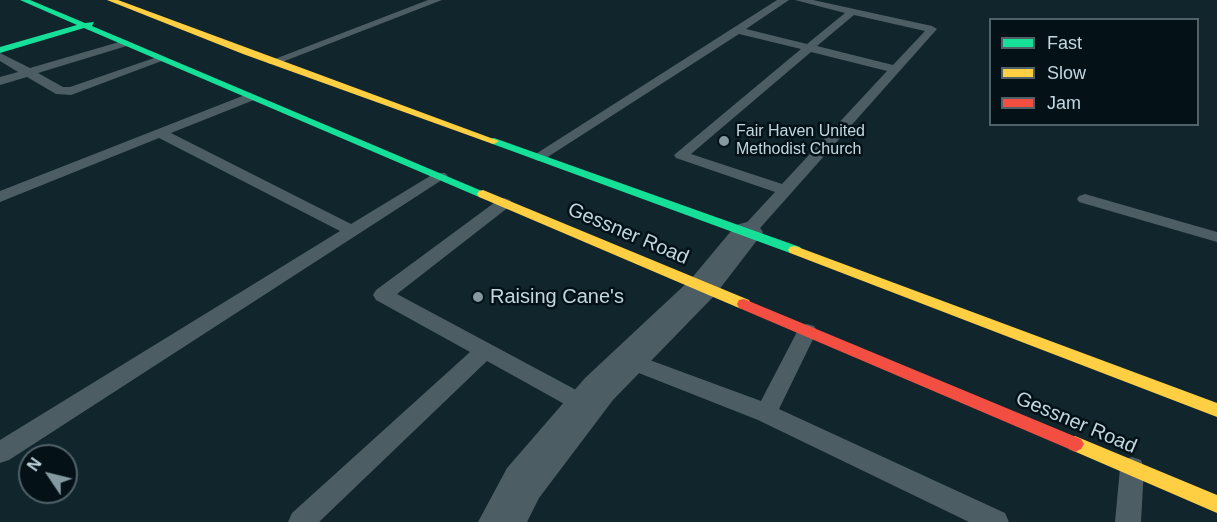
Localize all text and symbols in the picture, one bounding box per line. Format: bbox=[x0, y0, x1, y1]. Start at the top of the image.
legend bbox=[989, 18, 1199, 126]
text: Fast bbox=[1047, 33, 1082, 53]
text: Slow bbox=[1047, 63, 1086, 83]
text: Jam bbox=[1047, 93, 1081, 113]
place label: Fair Haven United Methodist Church bbox=[736, 122, 865, 160]
marker: Fair Haven United Methodist Church bbox=[717, 134, 731, 148]
street label: Gessner Road bbox=[564, 198, 692, 270]
place label: Raising Cane's bbox=[490, 285, 624, 309]
marker: Raising Cane's bbox=[471, 290, 485, 304]
street label: Gessner Road bbox=[1012, 387, 1140, 459]
north arrow bbox=[18, 444, 78, 504]
text: N bbox=[24, 455, 45, 474]

